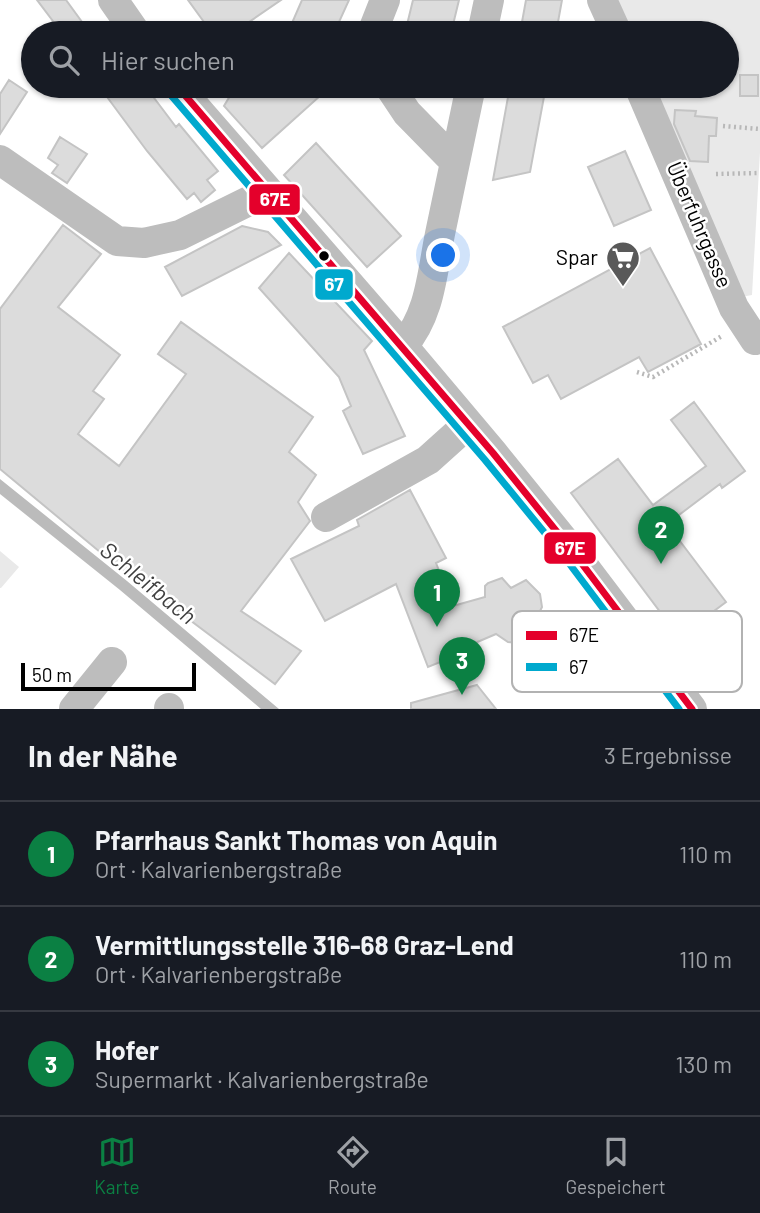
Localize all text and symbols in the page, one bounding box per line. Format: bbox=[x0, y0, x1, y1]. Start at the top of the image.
search box bbox=[21, 21, 739, 98]
icon: search bbox=[45, 41, 83, 79]
text: Hier suchen bbox=[101, 44, 235, 75]
street label: Überfuhrgasse bbox=[663, 158, 738, 291]
line badge: 67E bbox=[248, 183, 301, 216]
text: 67E bbox=[260, 187, 290, 210]
your location bbox=[426, 238, 460, 272]
supermarket icon: Spar bbox=[604, 239, 642, 288]
place label: Spar bbox=[556, 244, 598, 269]
unlabelled marker bbox=[317, 249, 331, 263]
line badge: 67 bbox=[314, 268, 354, 301]
text: 67 bbox=[324, 272, 344, 295]
pin: 2 bbox=[638, 506, 684, 564]
line badge: 67E bbox=[543, 531, 597, 565]
water label: Schleifbach bbox=[95, 535, 202, 629]
text: 67E bbox=[555, 536, 585, 559]
pin: 1 bbox=[414, 569, 460, 627]
legend bbox=[512, 611, 742, 692]
text: 67E bbox=[569, 623, 599, 646]
pin: 3 bbox=[439, 637, 485, 695]
text: 67 bbox=[569, 655, 588, 678]
scale bar bbox=[21, 660, 196, 692]
text: 50 m bbox=[32, 663, 72, 686]
text: In der Nähe bbox=[28, 737, 178, 773]
text: 3 Ergebnisse bbox=[604, 741, 732, 769]
text: Pfarrhaus Sankt Thomas von Aquin bbox=[95, 824, 497, 855]
text: 1 bbox=[47, 840, 55, 868]
text: 110 m bbox=[679, 840, 732, 868]
text: Ort · Kalvarienbergstraße bbox=[95, 855, 342, 883]
text: Vermittlungsstelle 316-68 Graz-Lend bbox=[95, 929, 514, 960]
text: 2 bbox=[45, 945, 57, 973]
text: 110 m bbox=[679, 945, 732, 973]
text: Ort · Kalvarienbergstraße bbox=[95, 960, 342, 988]
text: Hofer bbox=[95, 1034, 159, 1065]
text: 3 bbox=[45, 1050, 57, 1078]
text: 130 m bbox=[675, 1050, 732, 1078]
text: Supermarkt · Kalvarienbergstraße bbox=[95, 1065, 429, 1093]
tab: Karte bbox=[94, 1133, 140, 1198]
tab: Route bbox=[328, 1133, 377, 1198]
tab: Gespeichert bbox=[565, 1133, 666, 1198]

